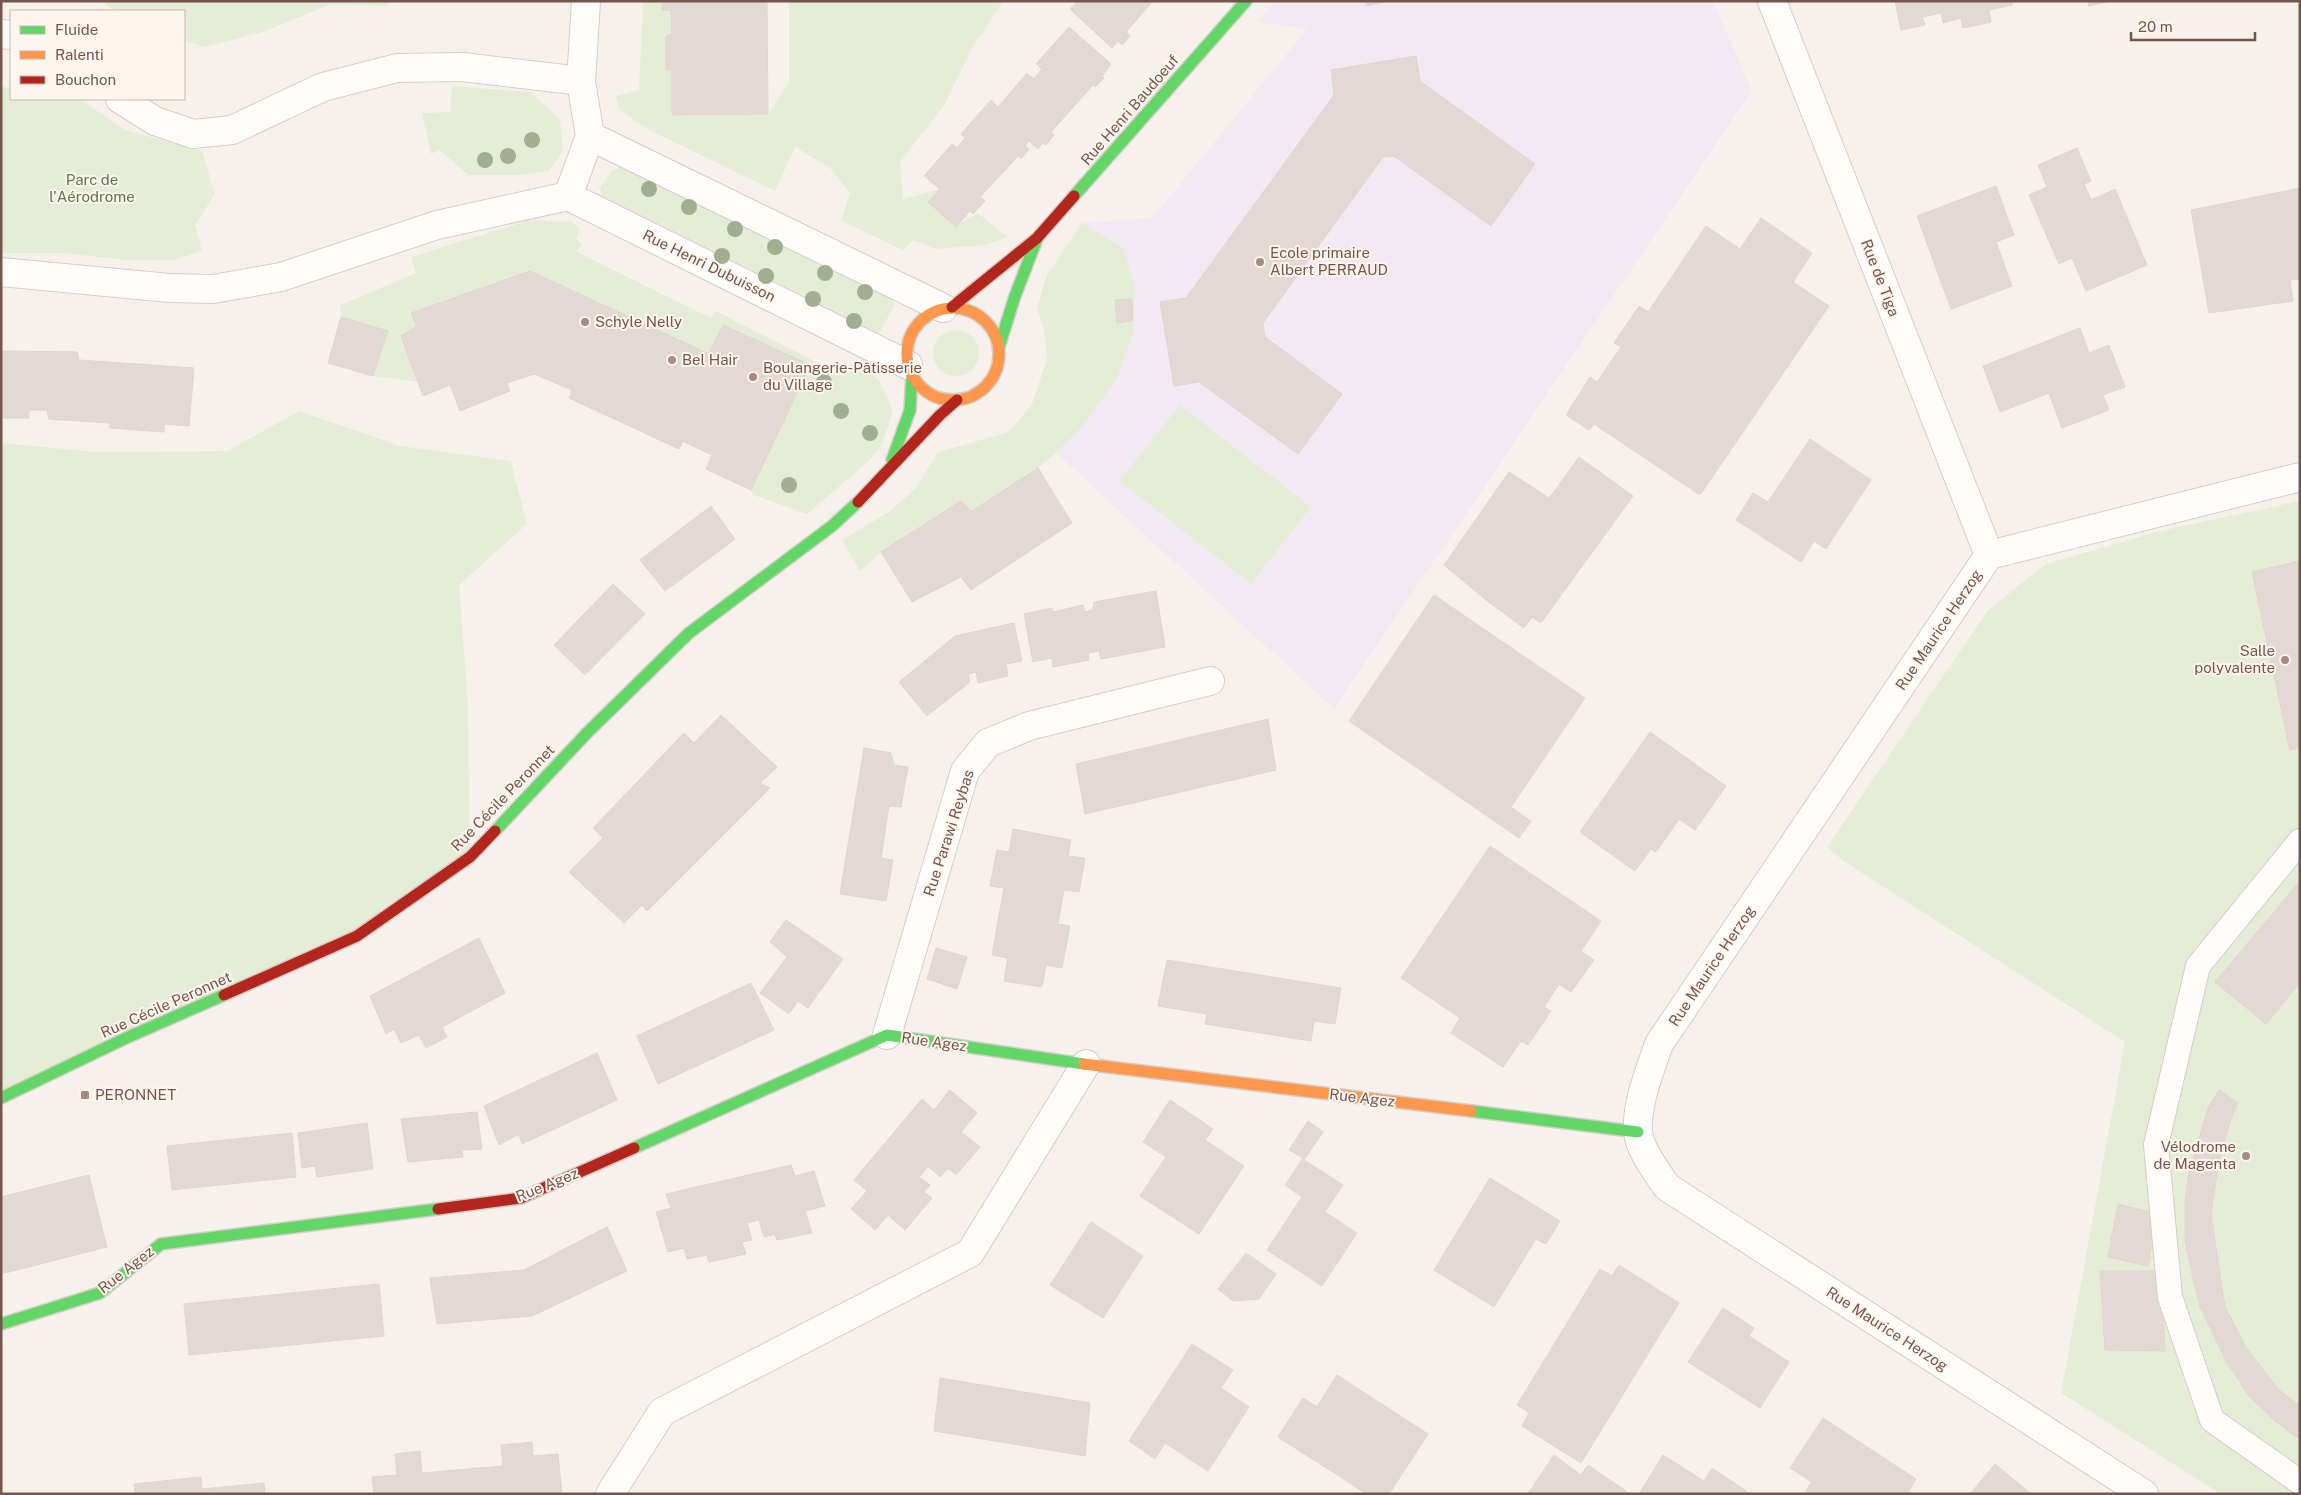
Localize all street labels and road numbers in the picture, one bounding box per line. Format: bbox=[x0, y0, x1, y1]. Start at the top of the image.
street label: Rue Henri Baudoeuf bbox=[1077, 51, 1182, 168]
street label: Rue Henri Dubuisson bbox=[640, 226, 778, 305]
street label: Rue de Tiga bbox=[1858, 237, 1903, 319]
street label: Rue Maurice Herzog bbox=[1892, 566, 1985, 693]
street label: Rue Cécile Peronnet bbox=[448, 741, 558, 854]
street label: Rue Parawi Reybas bbox=[920, 767, 977, 898]
street label: Rue Maurice Herzog bbox=[1665, 902, 1758, 1029]
street label: Rue Cécile Peronnet bbox=[98, 968, 234, 1041]
street label: Rue Agez bbox=[900, 1029, 968, 1055]
street label: Rue Agez bbox=[1328, 1085, 1396, 1110]
street label: Rue Agez bbox=[513, 1164, 580, 1205]
street label: Rue Agez bbox=[95, 1243, 157, 1297]
street label: Rue Maurice Herzog bbox=[1823, 1283, 1951, 1374]

